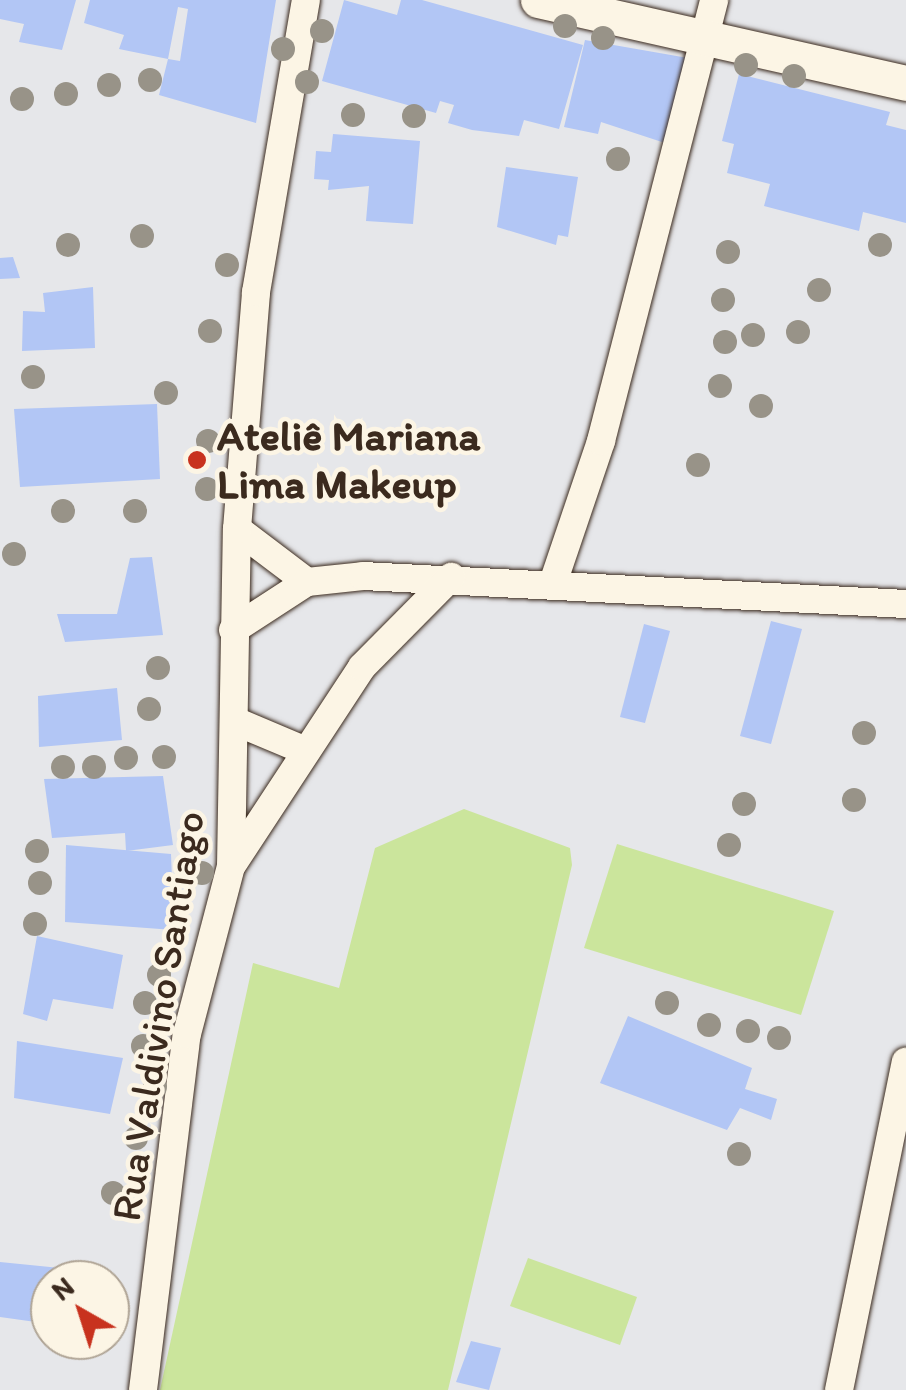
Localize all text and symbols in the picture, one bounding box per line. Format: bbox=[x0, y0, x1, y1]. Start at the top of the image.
place label: Ateliê Mariana Lima Makeup bbox=[217, 411, 480, 510]
marker: Ateliê Mariana Lima Makeup bbox=[186, 449, 208, 471]
street label: Rua Valdivino Santiago bbox=[101, 808, 215, 1224]
north arrow bbox=[30, 1260, 130, 1360]
text: N bbox=[44, 1269, 80, 1307]

